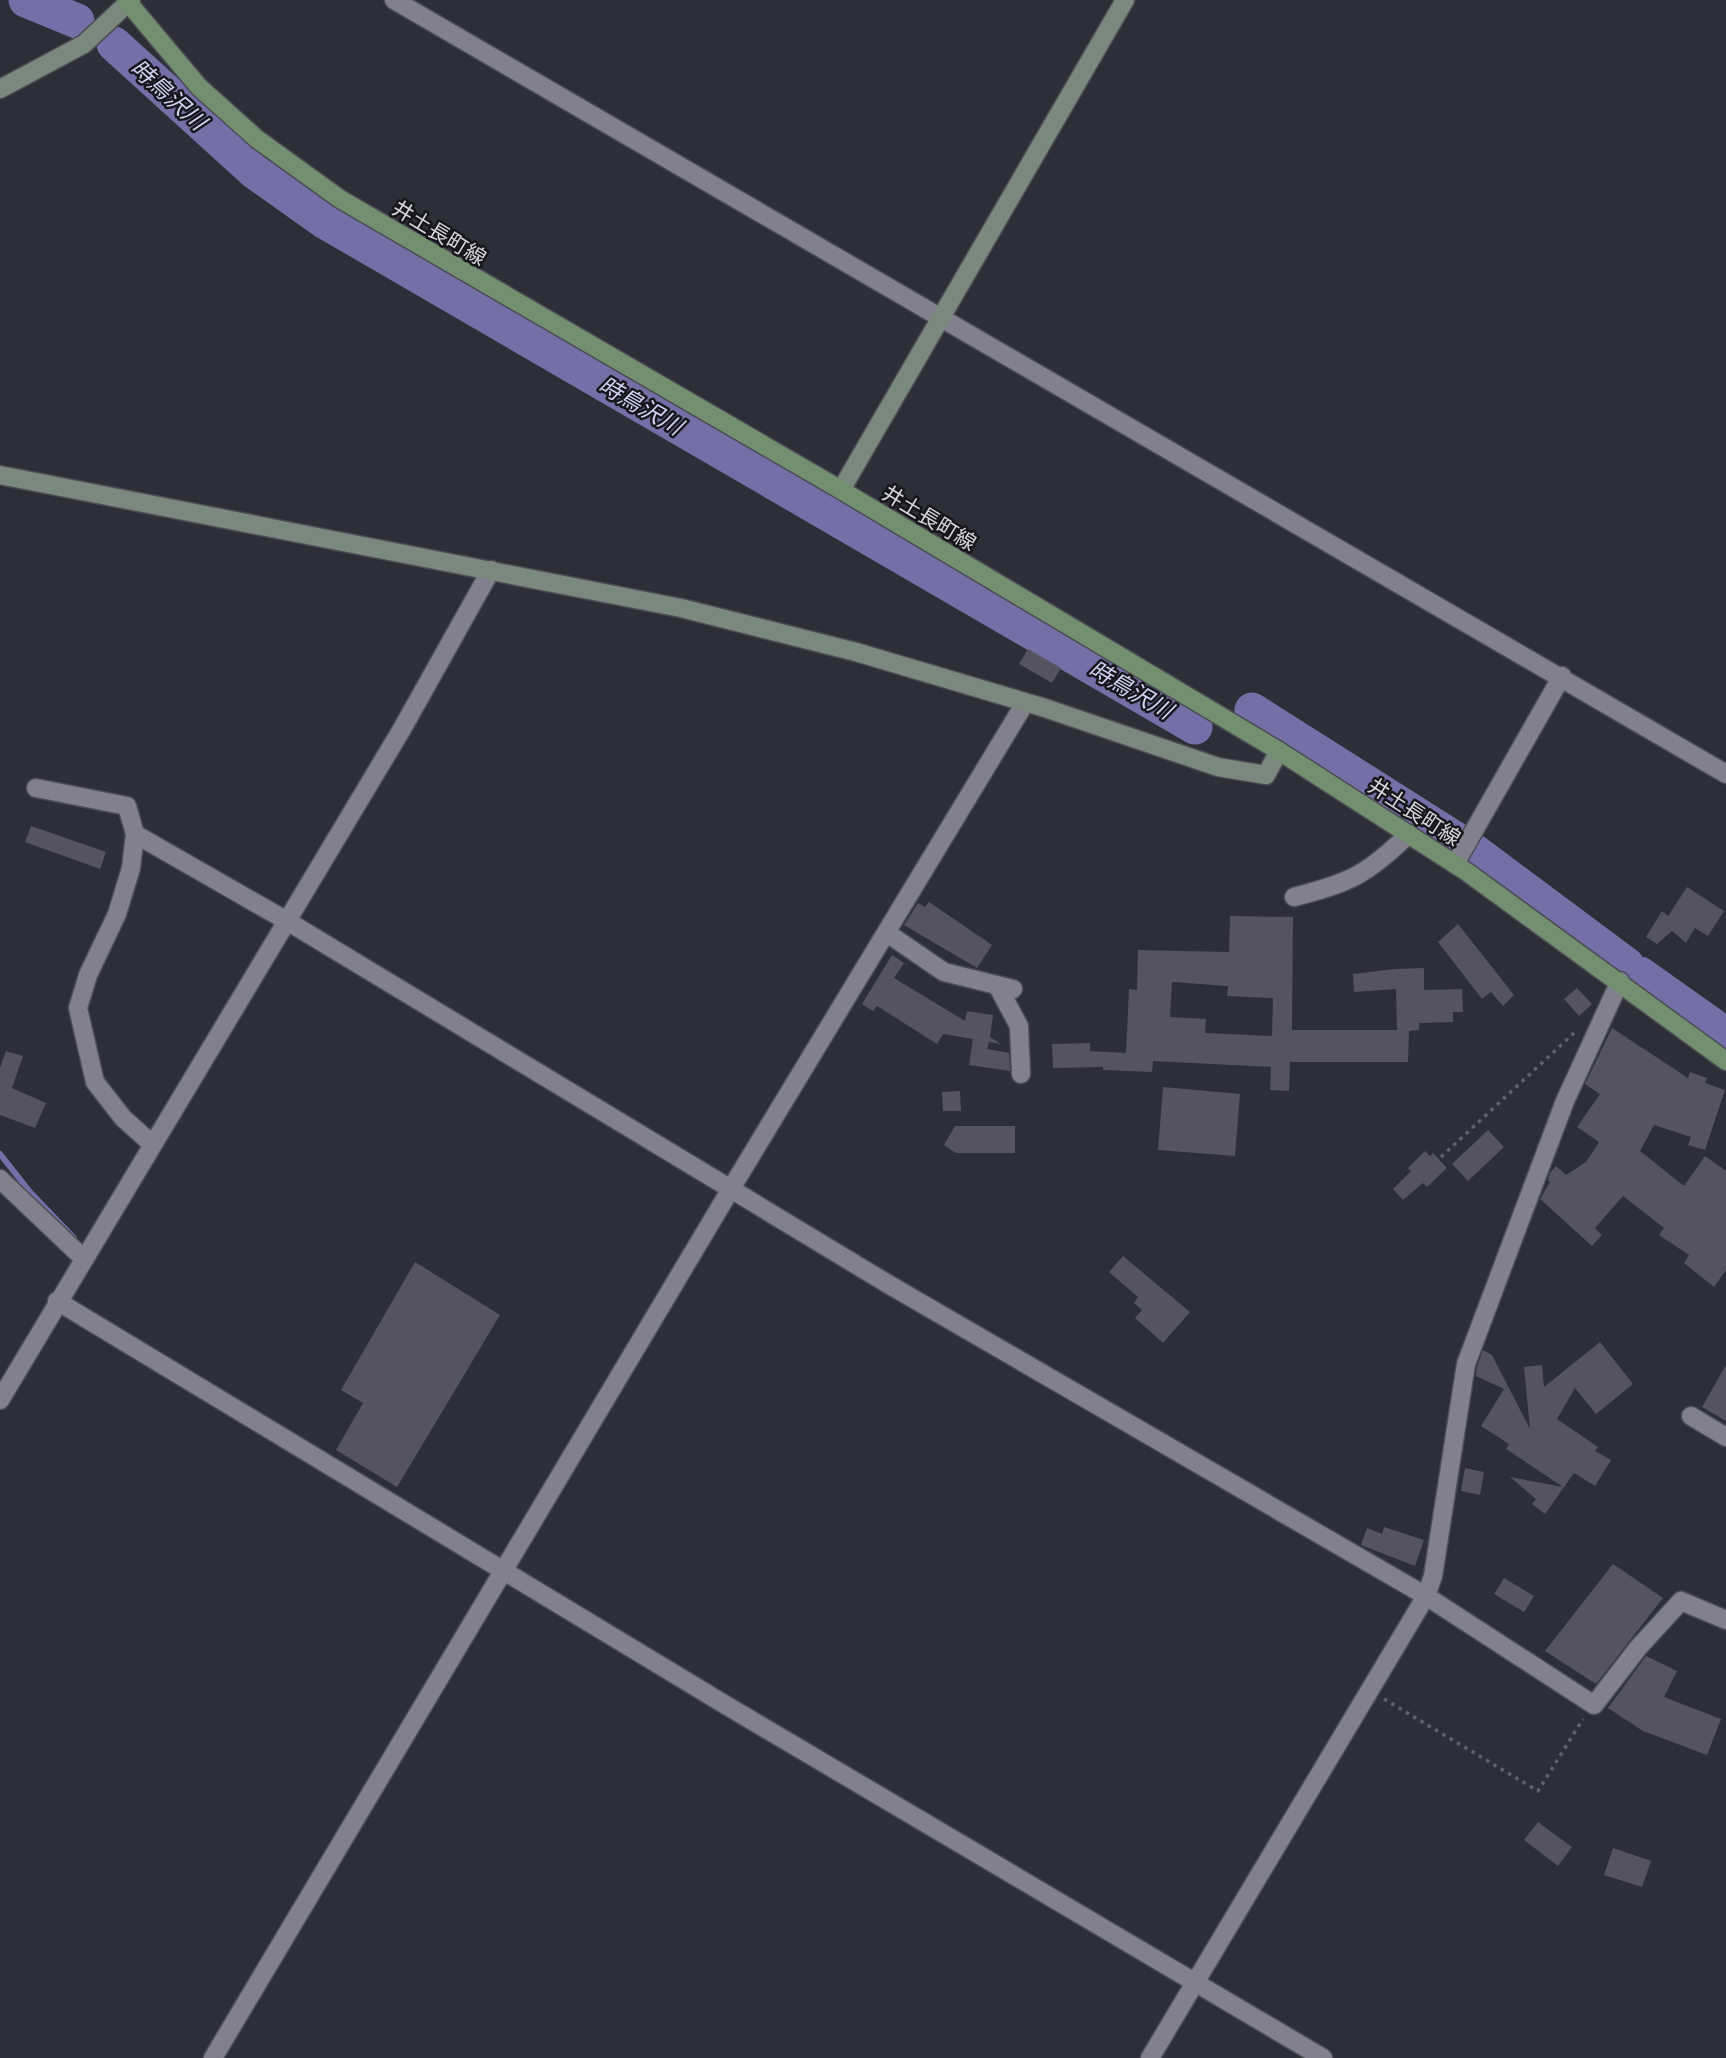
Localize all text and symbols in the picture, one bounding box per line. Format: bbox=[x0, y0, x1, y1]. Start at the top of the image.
water label: 時鳥沢川 bbox=[125, 53, 215, 137]
street label: 井土長町線 bbox=[389, 194, 491, 270]
water label: 時鳥沢川 bbox=[594, 370, 690, 442]
street label: 井土長町線 bbox=[879, 479, 981, 555]
water label: 時鳥沢川 bbox=[1084, 654, 1180, 726]
street label: 井土長町線 bbox=[1364, 772, 1466, 850]

